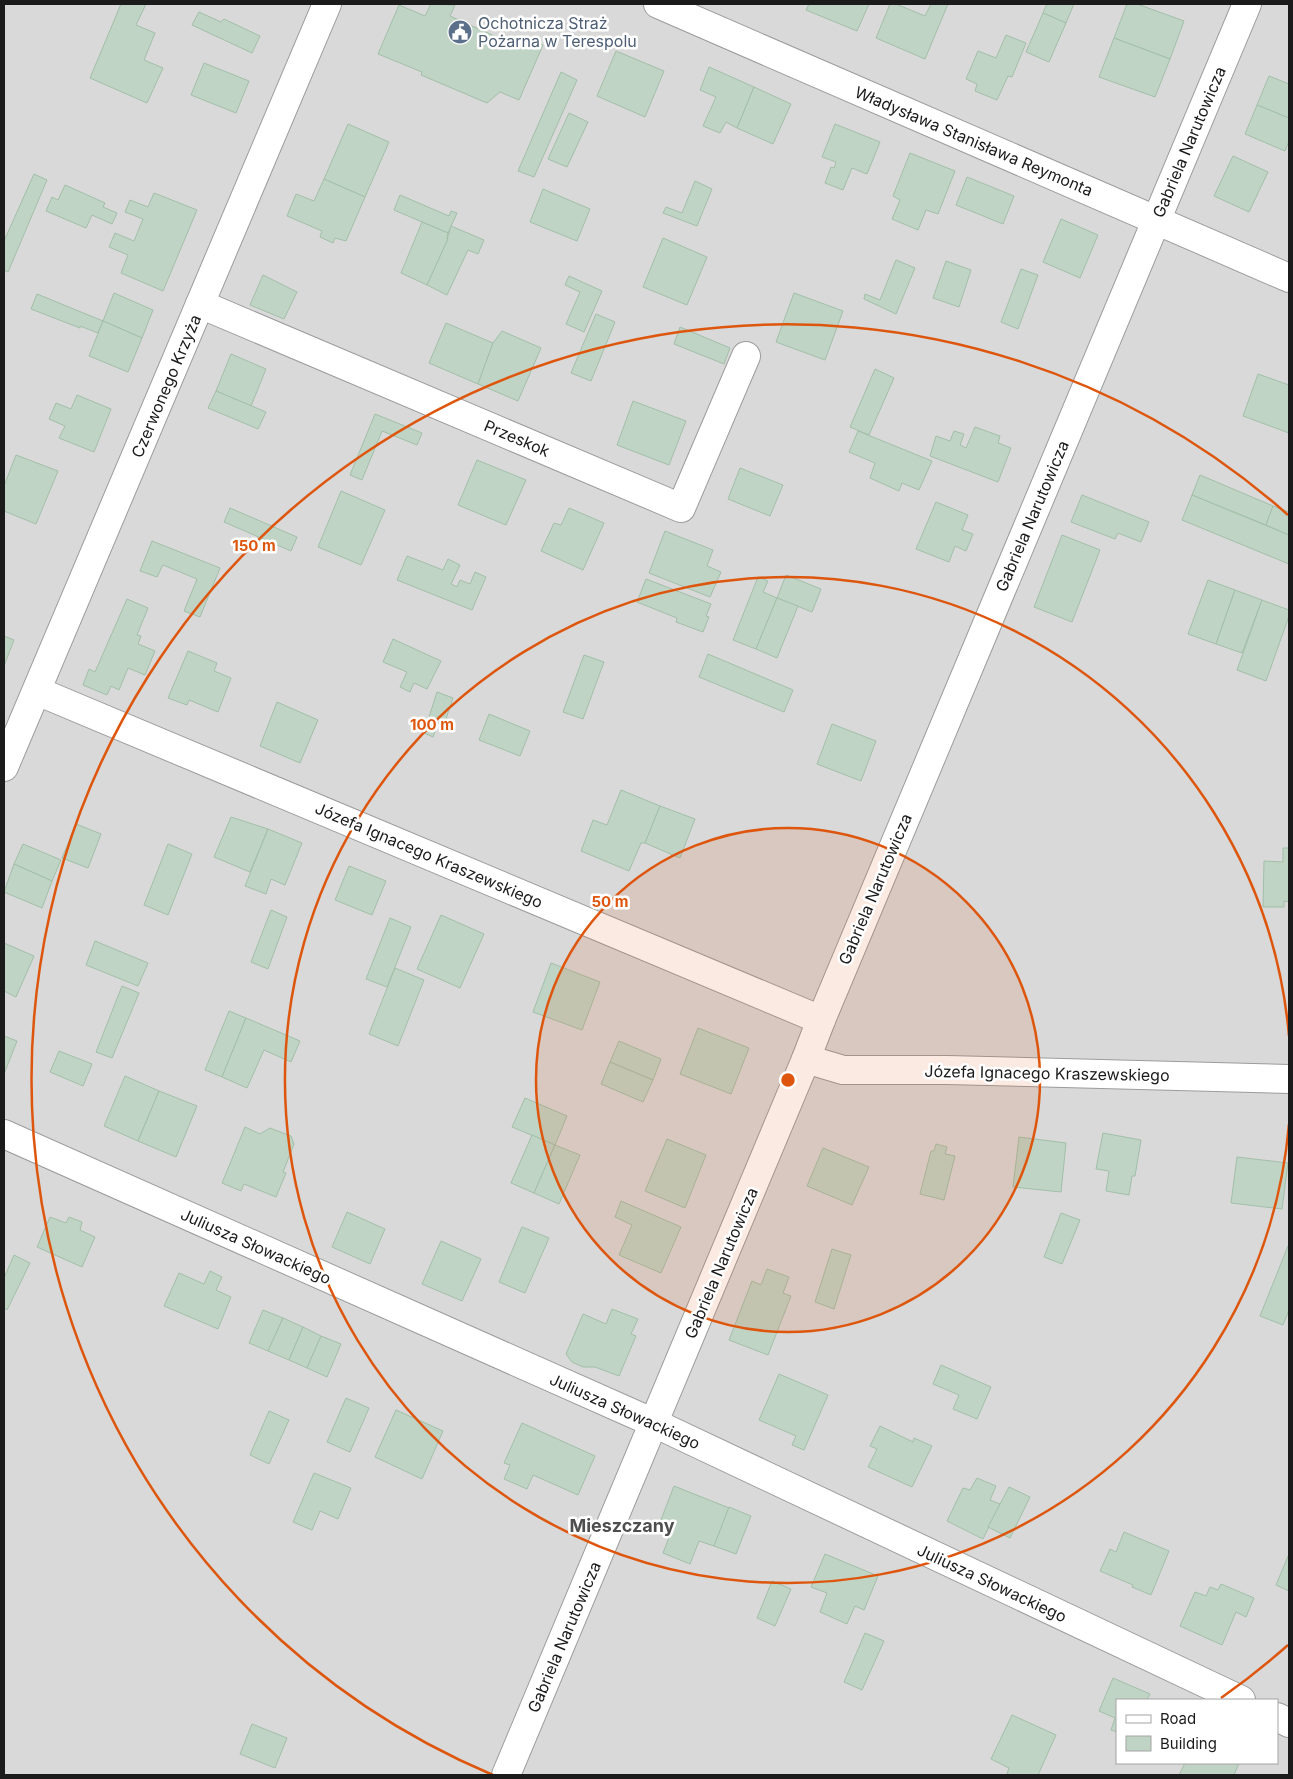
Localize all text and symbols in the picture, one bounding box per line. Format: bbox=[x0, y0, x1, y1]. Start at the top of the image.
place label: Ochotnicza Straż Pożarna w Terespolu bbox=[478, 13, 637, 51]
public building icon: Ochotnicza Straż Pożarna w Terespolu bbox=[447, 19, 473, 45]
street label: Gabriela Narutowicza bbox=[1148, 63, 1230, 221]
street label: Władysława Stanisława Reymonta bbox=[852, 82, 1096, 200]
street label: Czerwonego Krzyża bbox=[127, 312, 205, 460]
street label: Przeskok bbox=[481, 415, 553, 461]
street label: Gabriela Narutowicza bbox=[991, 437, 1073, 595]
text: 150 m bbox=[232, 536, 276, 555]
text: 100 m bbox=[410, 715, 454, 734]
street label: Józefa Ignacego Kraszewskiego bbox=[312, 798, 546, 912]
street label: Gabriela Narutowicza bbox=[834, 810, 916, 968]
text: 50 m bbox=[592, 892, 628, 911]
street label: Józefa Ignacego Kraszewskiego bbox=[924, 1061, 1170, 1085]
centre of rings bbox=[779, 1071, 797, 1089]
street label: Gabriela Narutowicza bbox=[680, 1184, 762, 1342]
street label: Juliusza Słowackiego bbox=[178, 1204, 334, 1288]
street label: Juliusza Słowackiego bbox=[547, 1369, 703, 1453]
district label: Mieszczany bbox=[569, 1515, 675, 1536]
street label: Juliusza Słowackiego bbox=[914, 1540, 1070, 1626]
street label: Gabriela Narutowicza bbox=[523, 1558, 605, 1716]
legend bbox=[1116, 1699, 1278, 1764]
text: Road bbox=[1160, 1709, 1196, 1728]
text: Building bbox=[1160, 1734, 1217, 1753]

